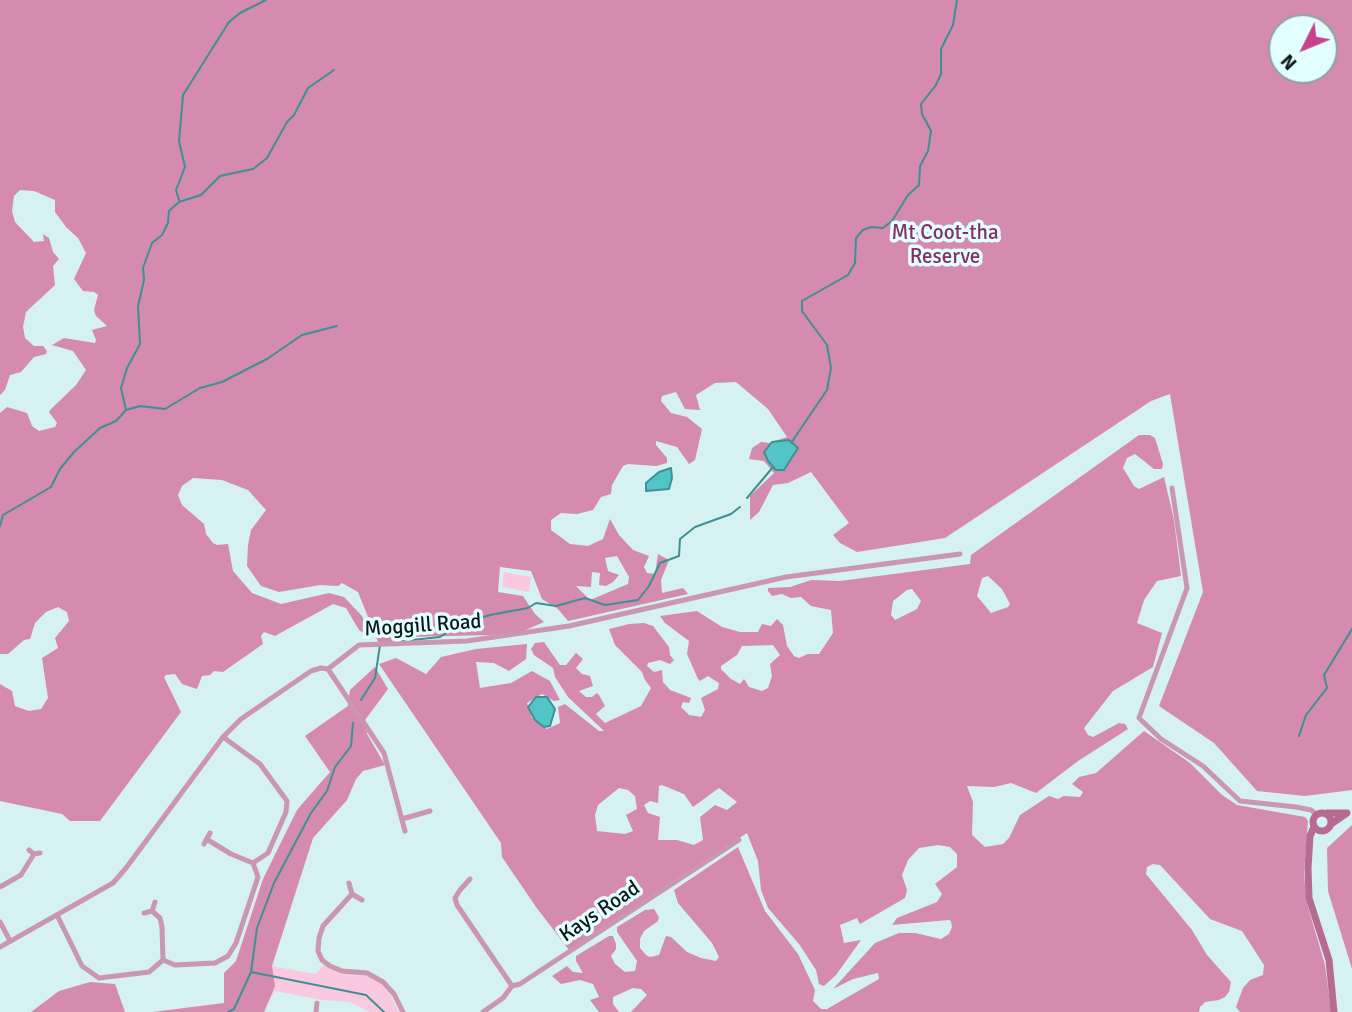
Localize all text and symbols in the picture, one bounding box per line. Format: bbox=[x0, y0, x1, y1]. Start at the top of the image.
north arrow bbox=[1268, 14, 1338, 84]
text: N bbox=[1276, 49, 1302, 75]
park label: Mt Coot-tha Reserve bbox=[891, 220, 999, 270]
street label: Moggill Road bbox=[364, 609, 482, 643]
street label: Kays Road bbox=[555, 876, 645, 948]

